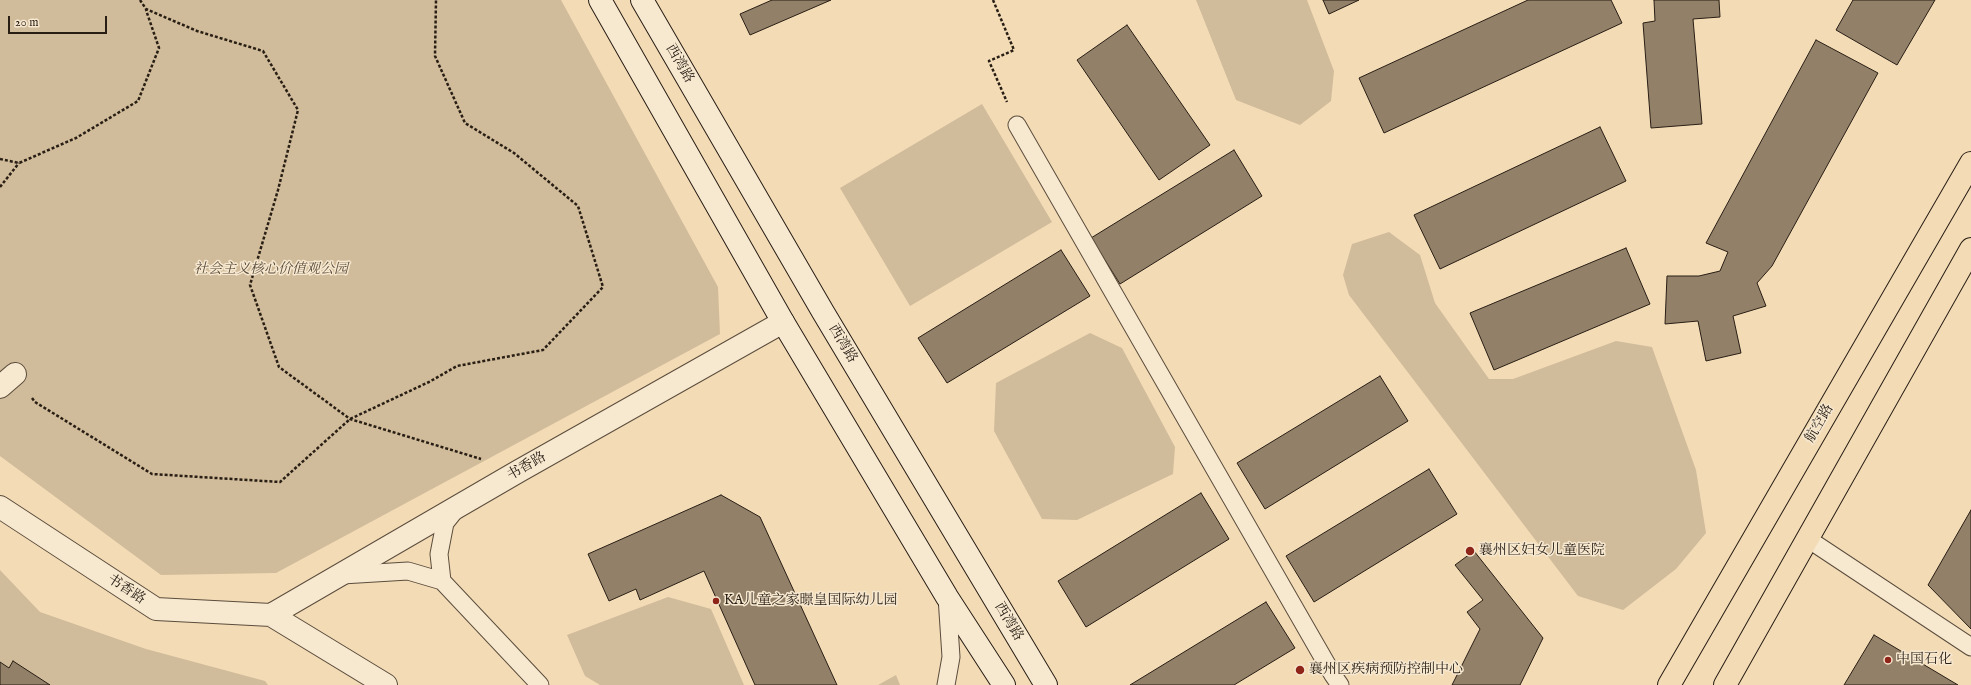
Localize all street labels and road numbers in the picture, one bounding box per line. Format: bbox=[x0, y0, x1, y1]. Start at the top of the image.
street label: 西湾路 bbox=[661, 42, 697, 86]
street label: 西湾路 bbox=[824, 322, 860, 366]
street label: 航空路 bbox=[1802, 402, 1838, 446]
street label: 书香路 bbox=[505, 449, 549, 485]
street label: 书香路 bbox=[104, 572, 148, 608]
street label: 西湾路 bbox=[990, 600, 1026, 644]

